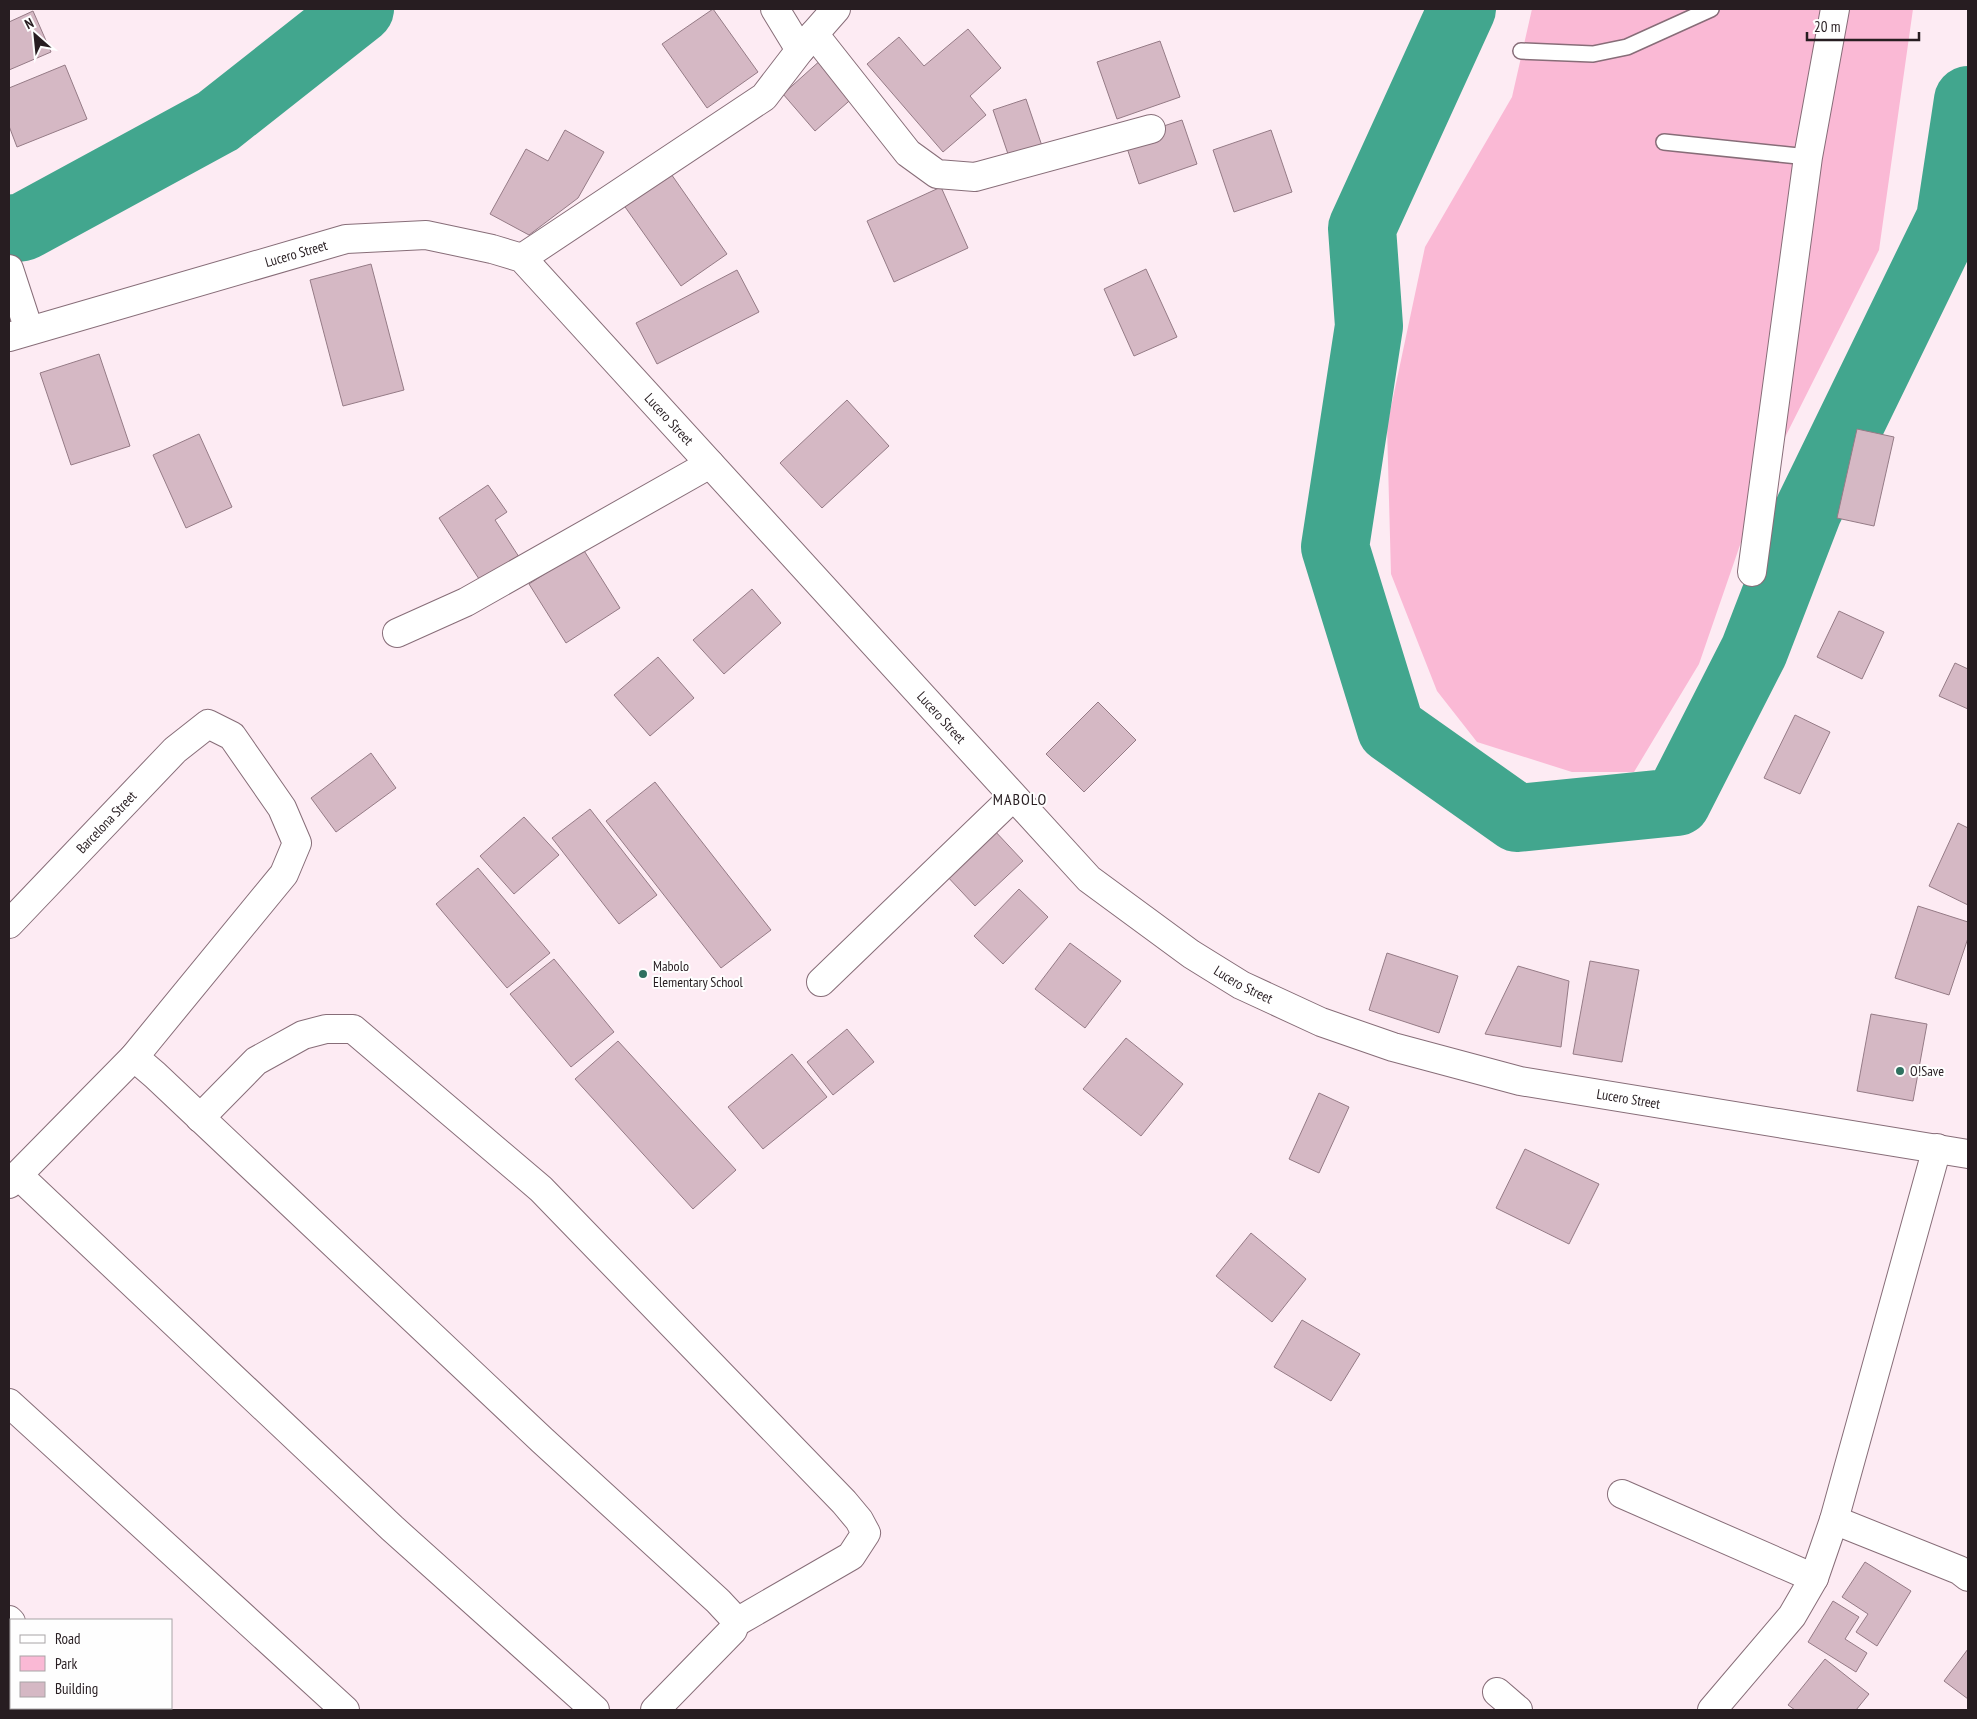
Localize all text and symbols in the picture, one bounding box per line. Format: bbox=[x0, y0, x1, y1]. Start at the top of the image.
north arrow bbox=[10, 10, 60, 60]
scale bar bbox=[1807, 10, 1920, 42]
text: N bbox=[22, 14, 37, 33]
text: 20 m bbox=[1814, 17, 1840, 36]
street label: Lucero Street bbox=[263, 236, 330, 271]
street label: Lucero Street bbox=[641, 389, 697, 449]
street label: Lucero Street bbox=[913, 688, 970, 747]
street label: Barcelona Street bbox=[72, 787, 140, 857]
district label: MABOLO bbox=[993, 789, 1047, 809]
place label: Mabolo Elementary School bbox=[653, 957, 743, 991]
street label: Lucero Street bbox=[1211, 961, 1276, 1007]
marker: Mabolo Elementary School bbox=[637, 968, 649, 980]
place label: O!Save bbox=[1910, 1062, 1944, 1080]
marker: O!Save bbox=[1894, 1065, 1906, 1077]
street label: Lucero Street bbox=[1595, 1085, 1662, 1113]
legend bbox=[10, 1619, 172, 1709]
text: Road bbox=[55, 1629, 81, 1648]
text: Park bbox=[55, 1654, 77, 1673]
text: Building bbox=[55, 1679, 98, 1698]

